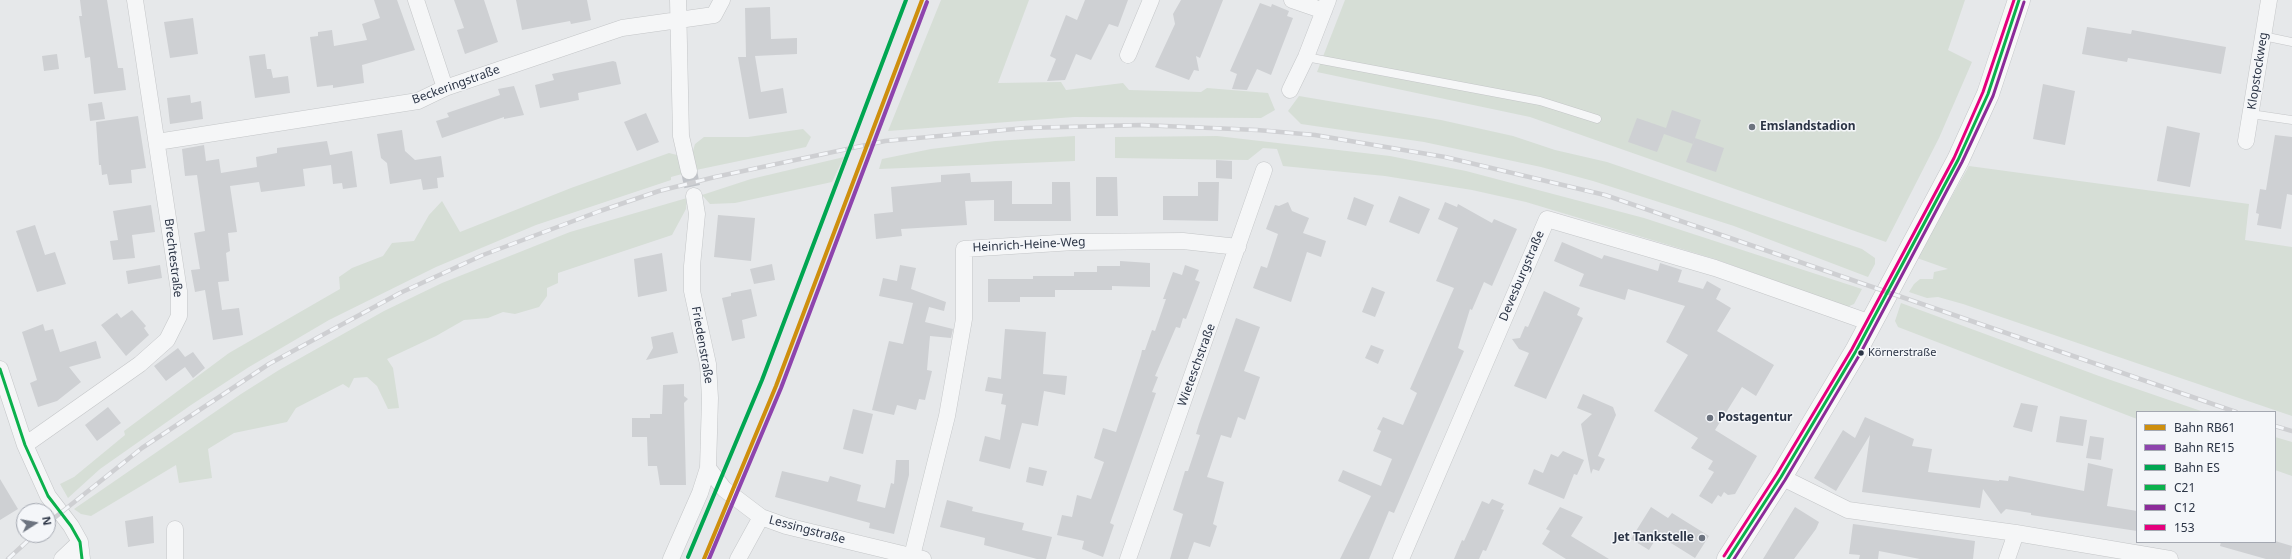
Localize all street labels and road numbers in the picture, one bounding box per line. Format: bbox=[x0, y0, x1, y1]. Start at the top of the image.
street label: Klopstockweg bbox=[2245, 31, 2271, 111]
street label: Beckeringstraße bbox=[410, 62, 502, 108]
street label: Brechtestraße bbox=[161, 218, 185, 298]
street label: Devesburgstraße bbox=[1496, 229, 1548, 323]
street label: Heinrich-Heine-Weg bbox=[972, 235, 1086, 255]
street label: Friedenstraße bbox=[688, 305, 716, 385]
street label: Wieteschstraße bbox=[1175, 322, 1219, 408]
street label: Lessingstraße bbox=[767, 513, 847, 547]

